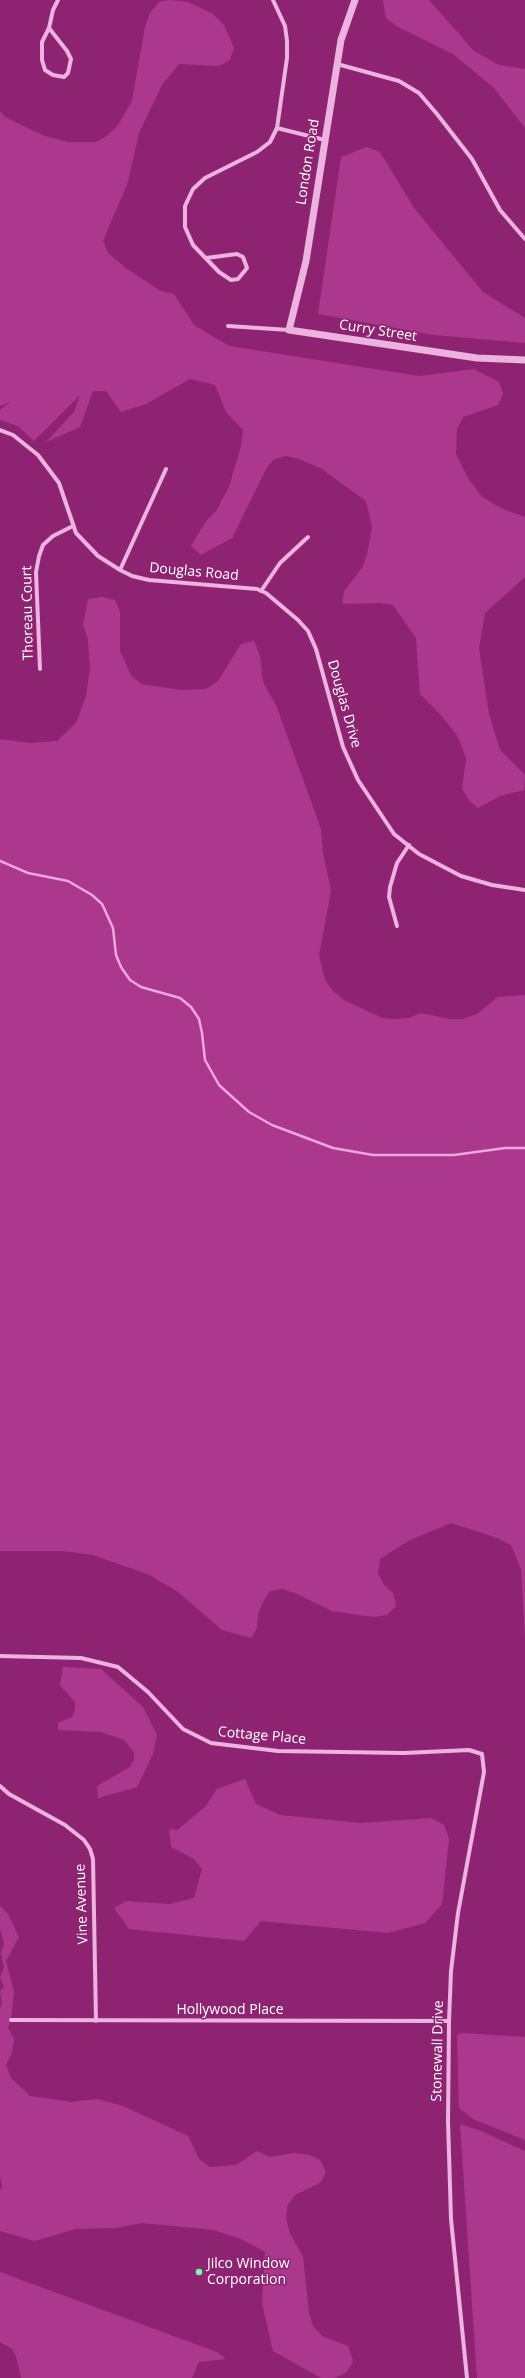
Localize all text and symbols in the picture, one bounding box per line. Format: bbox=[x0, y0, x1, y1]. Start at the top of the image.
street label: London Road bbox=[293, 118, 323, 206]
street label: Curry Street bbox=[338, 317, 418, 345]
street label: Douglas Road bbox=[149, 560, 239, 584]
street label: Thoreau Court bbox=[19, 565, 37, 661]
street label: Douglas Drive bbox=[323, 658, 365, 750]
street label: Cottage Place bbox=[217, 1724, 307, 1748]
street label: Vine Avenue bbox=[72, 1863, 92, 1945]
street label: Stonewall Drive bbox=[429, 2000, 447, 2102]
street label: Hollywood Place bbox=[176, 2002, 284, 2018]
place label: Jilco Window Corporation bbox=[207, 2256, 289, 2288]
marker: Jilco Window Corporation bbox=[194, 2267, 204, 2277]

